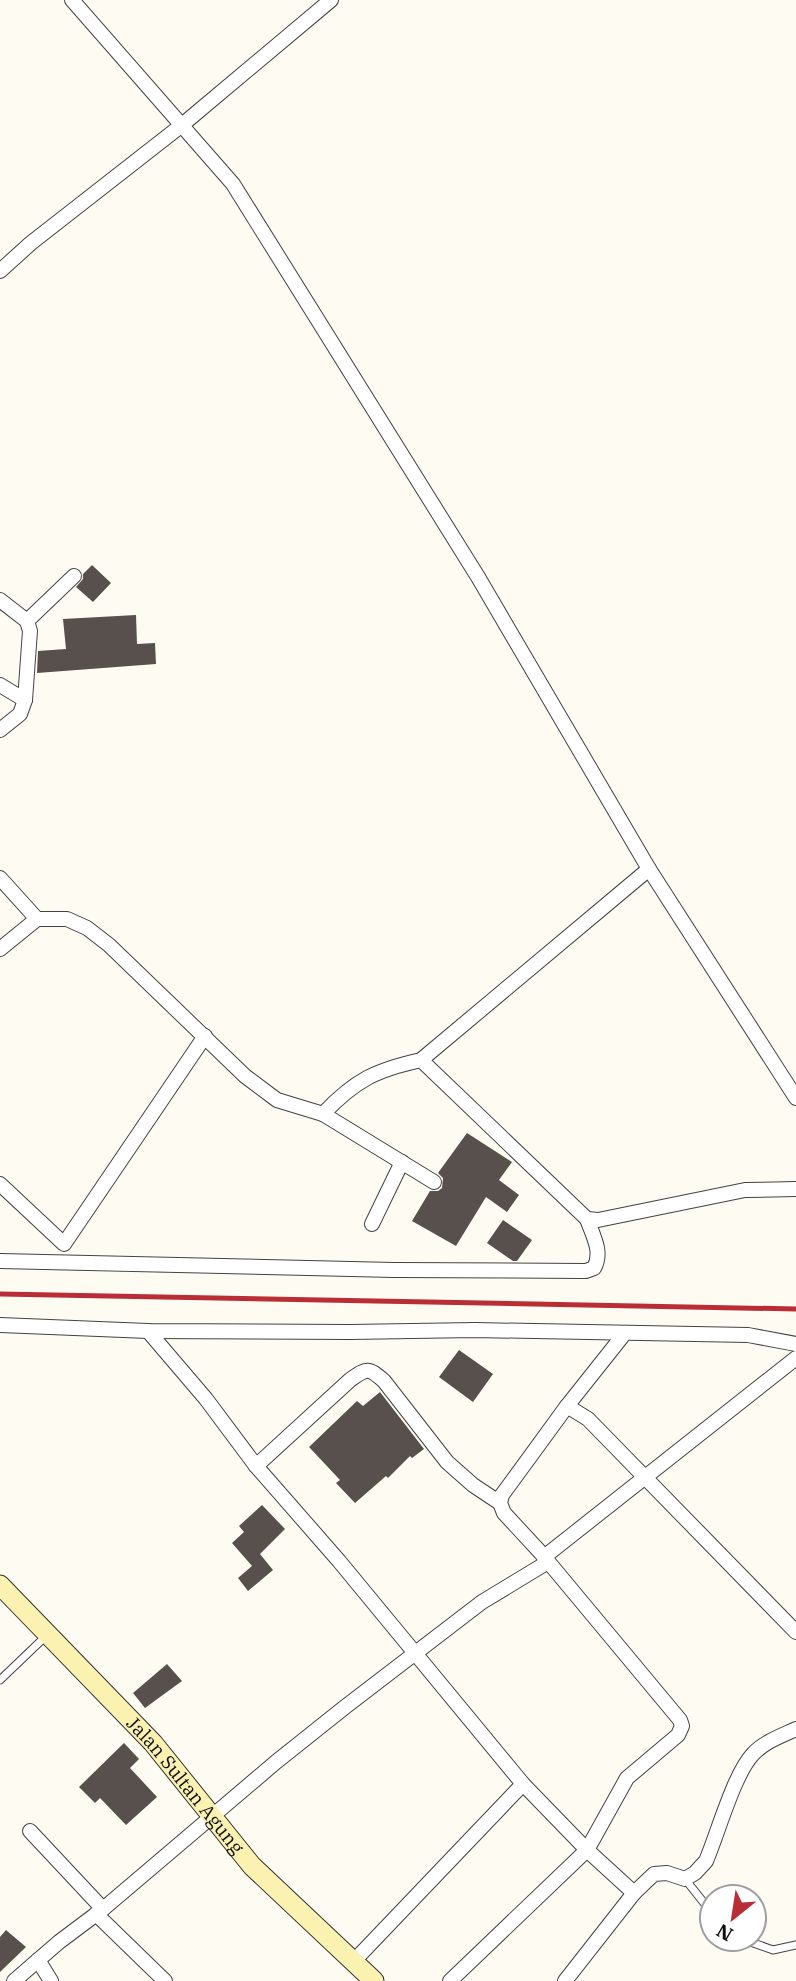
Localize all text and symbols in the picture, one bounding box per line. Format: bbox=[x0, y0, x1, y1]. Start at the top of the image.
street label: Jalan Sultan Agung bbox=[122, 1711, 250, 1859]
north arrow bbox=[698, 1883, 768, 1953]
text: N bbox=[712, 1919, 737, 1947]

